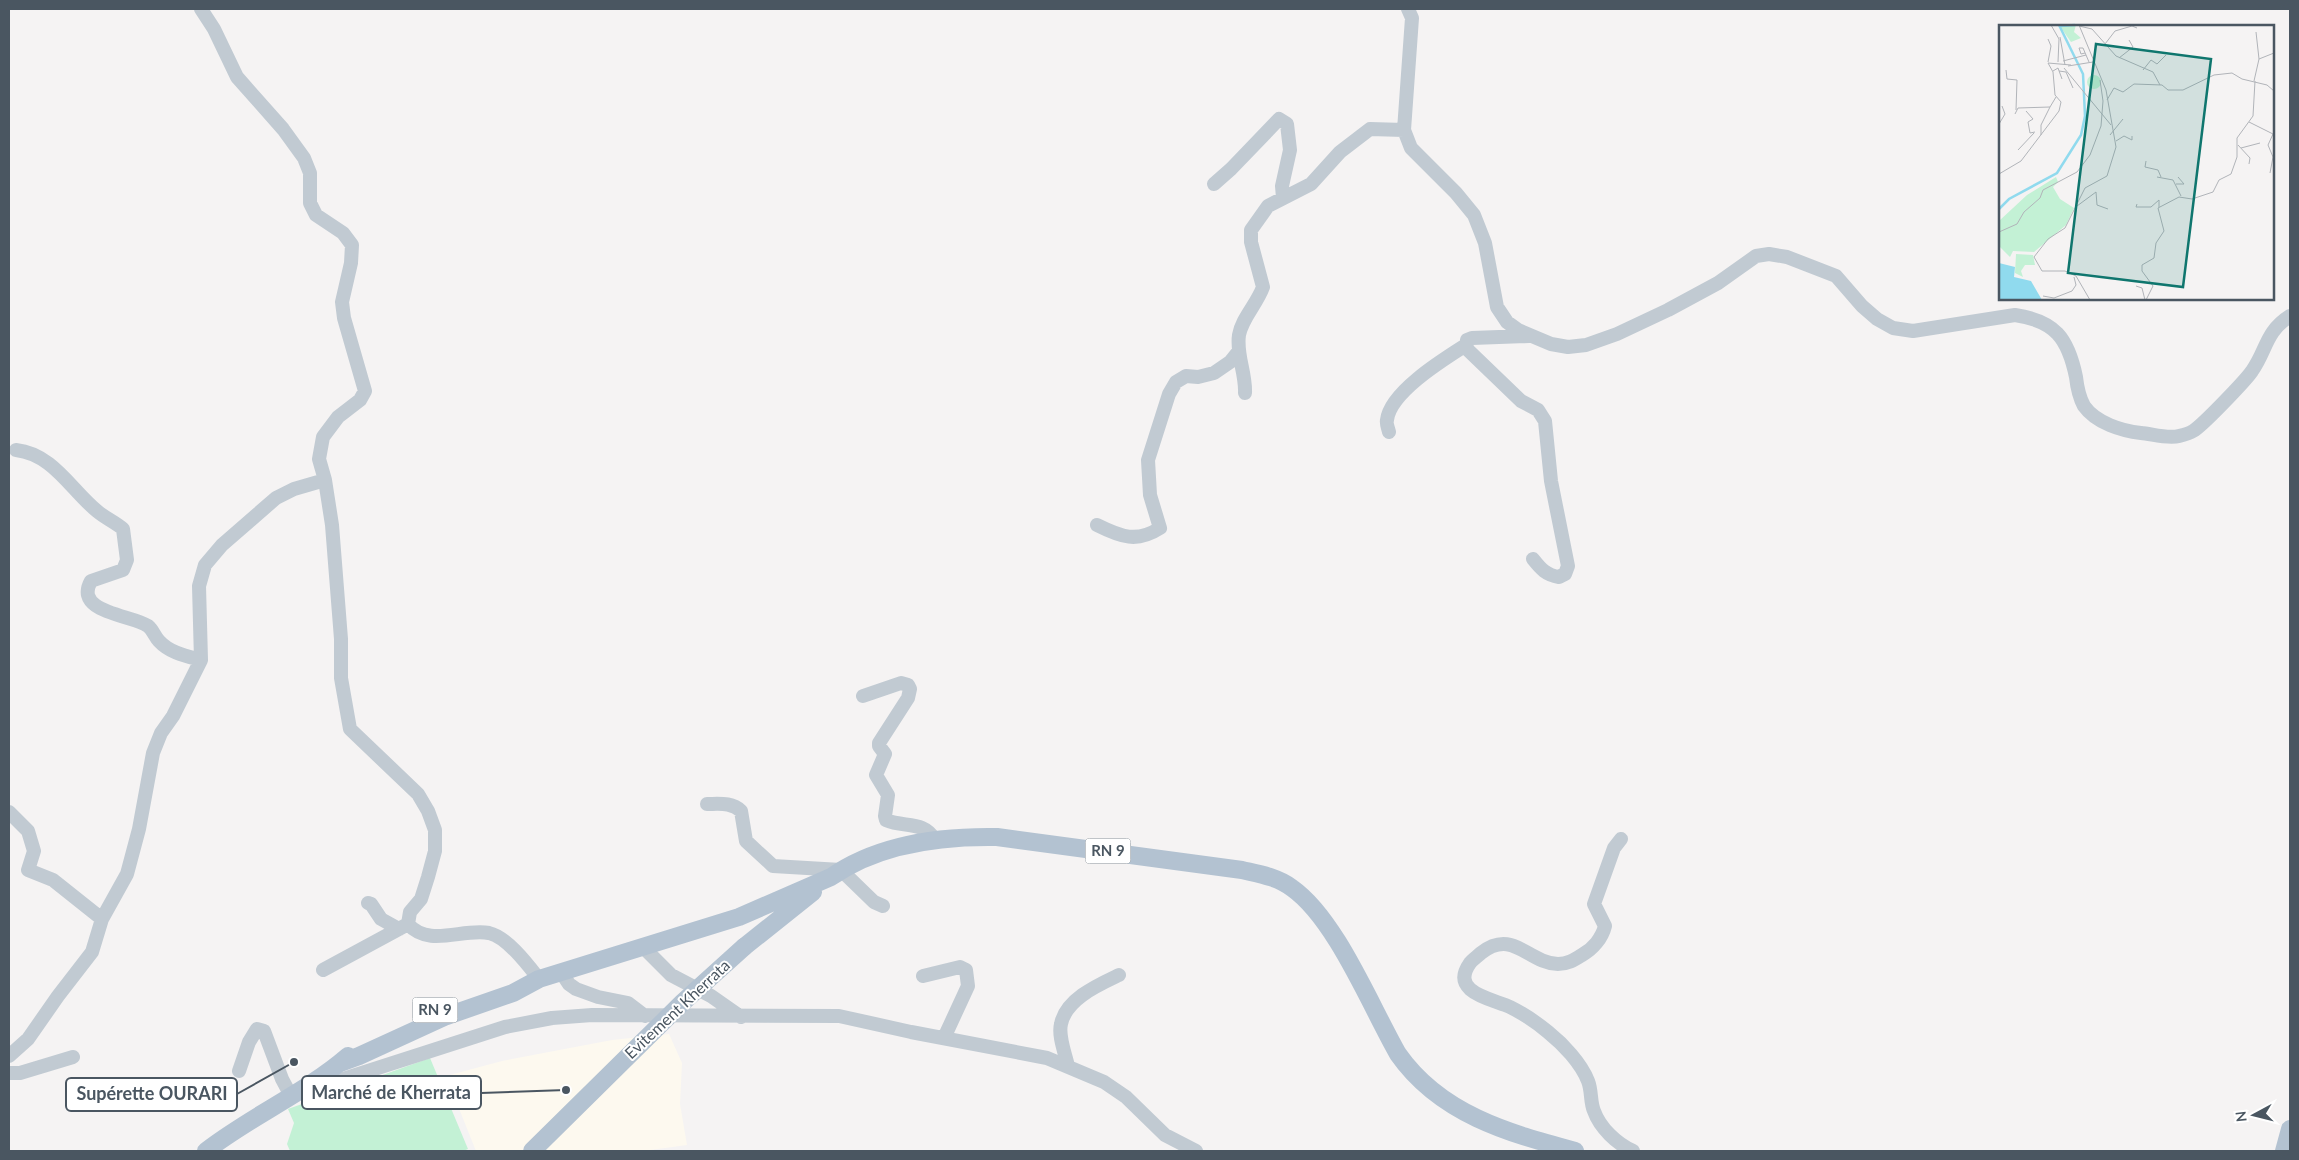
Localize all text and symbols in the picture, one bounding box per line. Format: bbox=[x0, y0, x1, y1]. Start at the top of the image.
inset map bbox=[1999, 25, 2274, 300]
road number: RN 9 bbox=[1086, 838, 1130, 864]
street label: Evitement Kherrata bbox=[620, 955, 733, 1062]
road number: RN 9 bbox=[412, 998, 458, 1022]
callout: Marché de Kherrata bbox=[302, 1076, 481, 1109]
callout: Supérette OURARI bbox=[66, 1078, 237, 1111]
text: Marché de Kherrata bbox=[311, 1081, 471, 1103]
text: Supérette OURARI bbox=[76, 1082, 228, 1104]
north arrow bbox=[2229, 1090, 2279, 1140]
text: N bbox=[2232, 1110, 2250, 1123]

